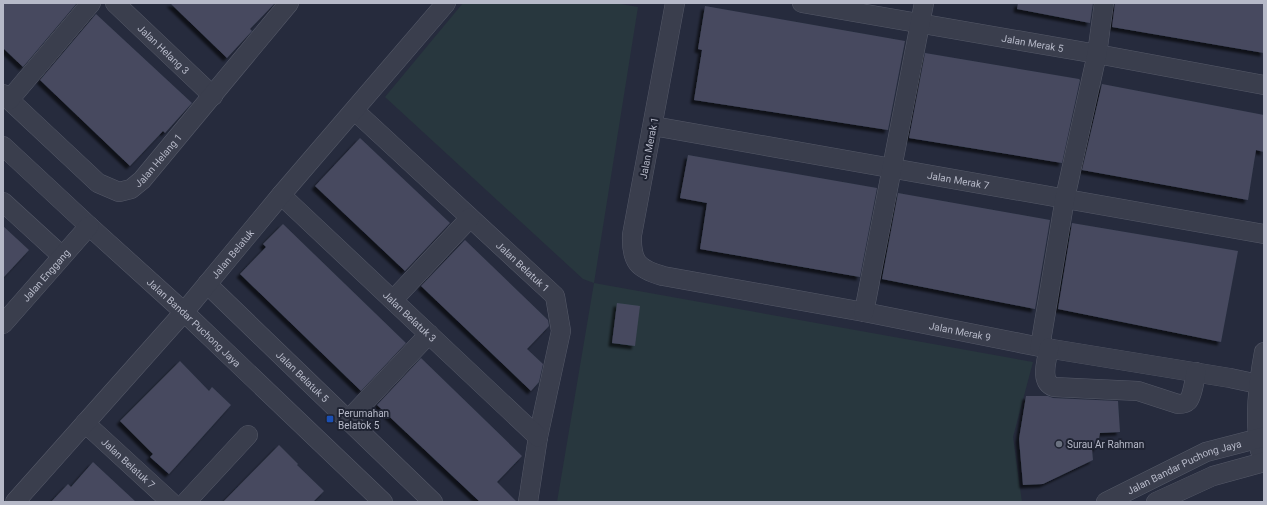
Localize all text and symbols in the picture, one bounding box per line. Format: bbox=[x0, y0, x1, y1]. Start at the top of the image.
street label: Jalan Helang 3 bbox=[136, 22, 192, 76]
street label: Jalan Merak 5 bbox=[1001, 32, 1065, 54]
street label: Jalan Merak 1 bbox=[638, 116, 660, 180]
street label: Jalan Helang 1 bbox=[132, 131, 184, 189]
street label: Jalan Merak 7 bbox=[926, 169, 991, 191]
street label: Jalan Belatuk bbox=[209, 226, 256, 280]
street label: Jalan Belatuk 1 bbox=[494, 239, 552, 294]
street label: Jalan Enggang bbox=[20, 247, 72, 304]
street label: Jalan Bandar Puchong Jaya bbox=[145, 276, 243, 369]
street label: Jalan Belatuk 3 bbox=[381, 289, 438, 344]
street label: Jalan Merak 9 bbox=[928, 320, 992, 343]
street label: Jalan Belatuk 5 bbox=[274, 349, 331, 404]
place label: Perumahan Belatok 5 bbox=[338, 408, 389, 431]
marker: Perumahan Belatok 5 bbox=[325, 414, 335, 424]
street label: Jalan Belatuk 7 bbox=[100, 436, 158, 490]
street label: Jalan Bandar Puchong Jaya bbox=[1125, 438, 1242, 496]
marker: Surau Ar Rahman bbox=[1054, 439, 1064, 449]
place label: Surau Ar Rahman bbox=[1067, 439, 1144, 450]

